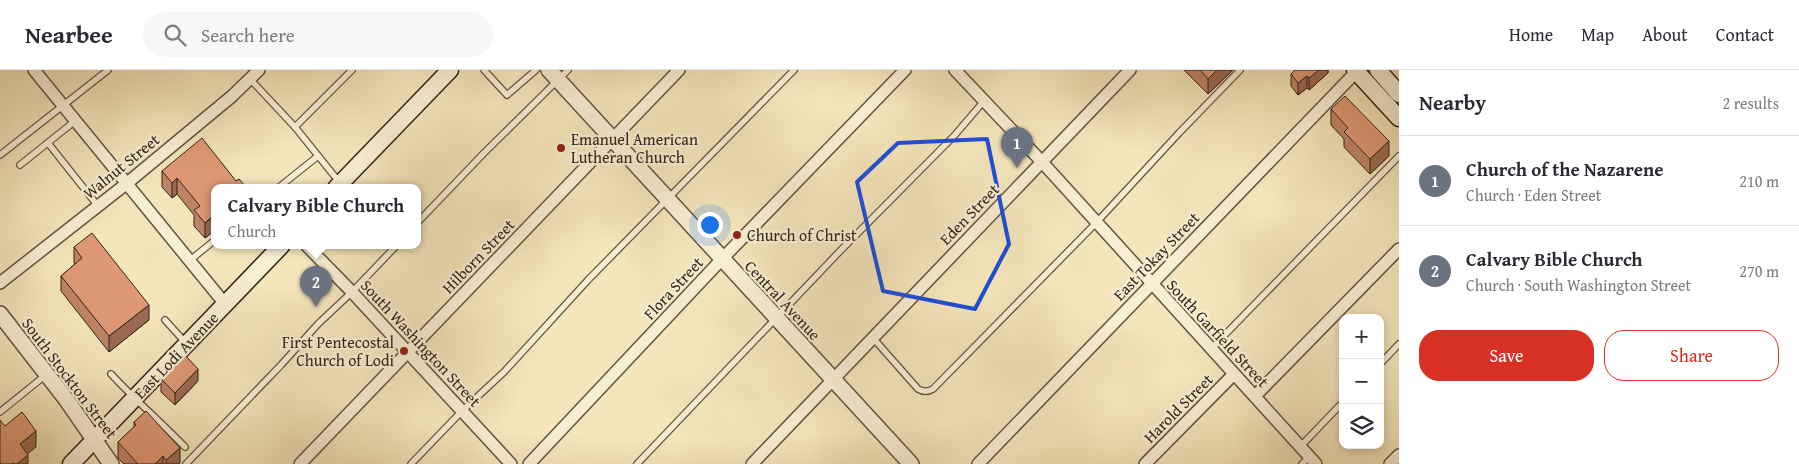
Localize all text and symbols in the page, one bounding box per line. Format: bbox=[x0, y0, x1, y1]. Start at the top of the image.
search box bbox=[143, 12, 493, 57]
text: Nearbee bbox=[25, 17, 113, 52]
icon: search bbox=[161, 21, 189, 49]
text: Search here bbox=[201, 21, 295, 49]
text: Home bbox=[1509, 21, 1553, 48]
text: Map bbox=[1581, 21, 1614, 48]
text: About bbox=[1642, 21, 1688, 48]
text: Contact bbox=[1716, 21, 1774, 48]
text: Nearby bbox=[1419, 87, 1486, 118]
text: 2 results bbox=[1722, 91, 1779, 115]
street label: Walnut Street bbox=[78, 127, 165, 204]
place label: Emanuel American Lutheran Church bbox=[571, 127, 698, 169]
pin: 1 bbox=[1001, 127, 1033, 168]
marker: Emanuel American Lutheran Church bbox=[555, 142, 567, 154]
text: Church of the Nazarene bbox=[1466, 155, 1664, 183]
text: 1 bbox=[1431, 169, 1439, 193]
text: 210 m bbox=[1739, 169, 1779, 193]
street label: Eden Street bbox=[934, 178, 1005, 250]
text: Church · Eden Street bbox=[1466, 183, 1601, 207]
popup bbox=[211, 184, 421, 249]
text: Calvary Bible Church bbox=[228, 191, 404, 219]
street label: East Tokay Street bbox=[1107, 206, 1205, 306]
your location bbox=[697, 212, 723, 238]
street label: Hilborn Street bbox=[436, 213, 520, 299]
text: Church bbox=[228, 219, 276, 243]
place label: Church of Christ bbox=[747, 223, 857, 247]
marker: Church of Christ bbox=[731, 229, 743, 241]
text: Calvary Bible Church bbox=[1466, 245, 1643, 273]
street label: Flora Street bbox=[637, 251, 709, 325]
street label: Central Avenue bbox=[739, 255, 827, 345]
text: 2 bbox=[1431, 259, 1439, 283]
text: 270 m bbox=[1739, 259, 1779, 283]
pin: 2 bbox=[300, 266, 332, 307]
street label: South Garfield Street bbox=[1161, 273, 1275, 393]
text: Church · South Washington Street bbox=[1466, 273, 1691, 297]
street label: South Washington Street bbox=[355, 274, 487, 412]
street label: East Lodi Avenue bbox=[128, 306, 224, 404]
street label: South Stockton Street bbox=[16, 312, 124, 444]
map controls bbox=[1339, 314, 1384, 449]
button: + bbox=[1339, 314, 1384, 359]
place label: First Pentecostal Church of Lodi bbox=[282, 330, 395, 372]
button: Save bbox=[1419, 330, 1594, 381]
button: Share bbox=[1604, 330, 1779, 381]
marker: First Pentecostal Church of Lodi bbox=[398, 345, 410, 357]
button: − bbox=[1339, 359, 1384, 404]
street label: Harold Street bbox=[1138, 368, 1218, 448]
button: layers bbox=[1339, 404, 1384, 449]

